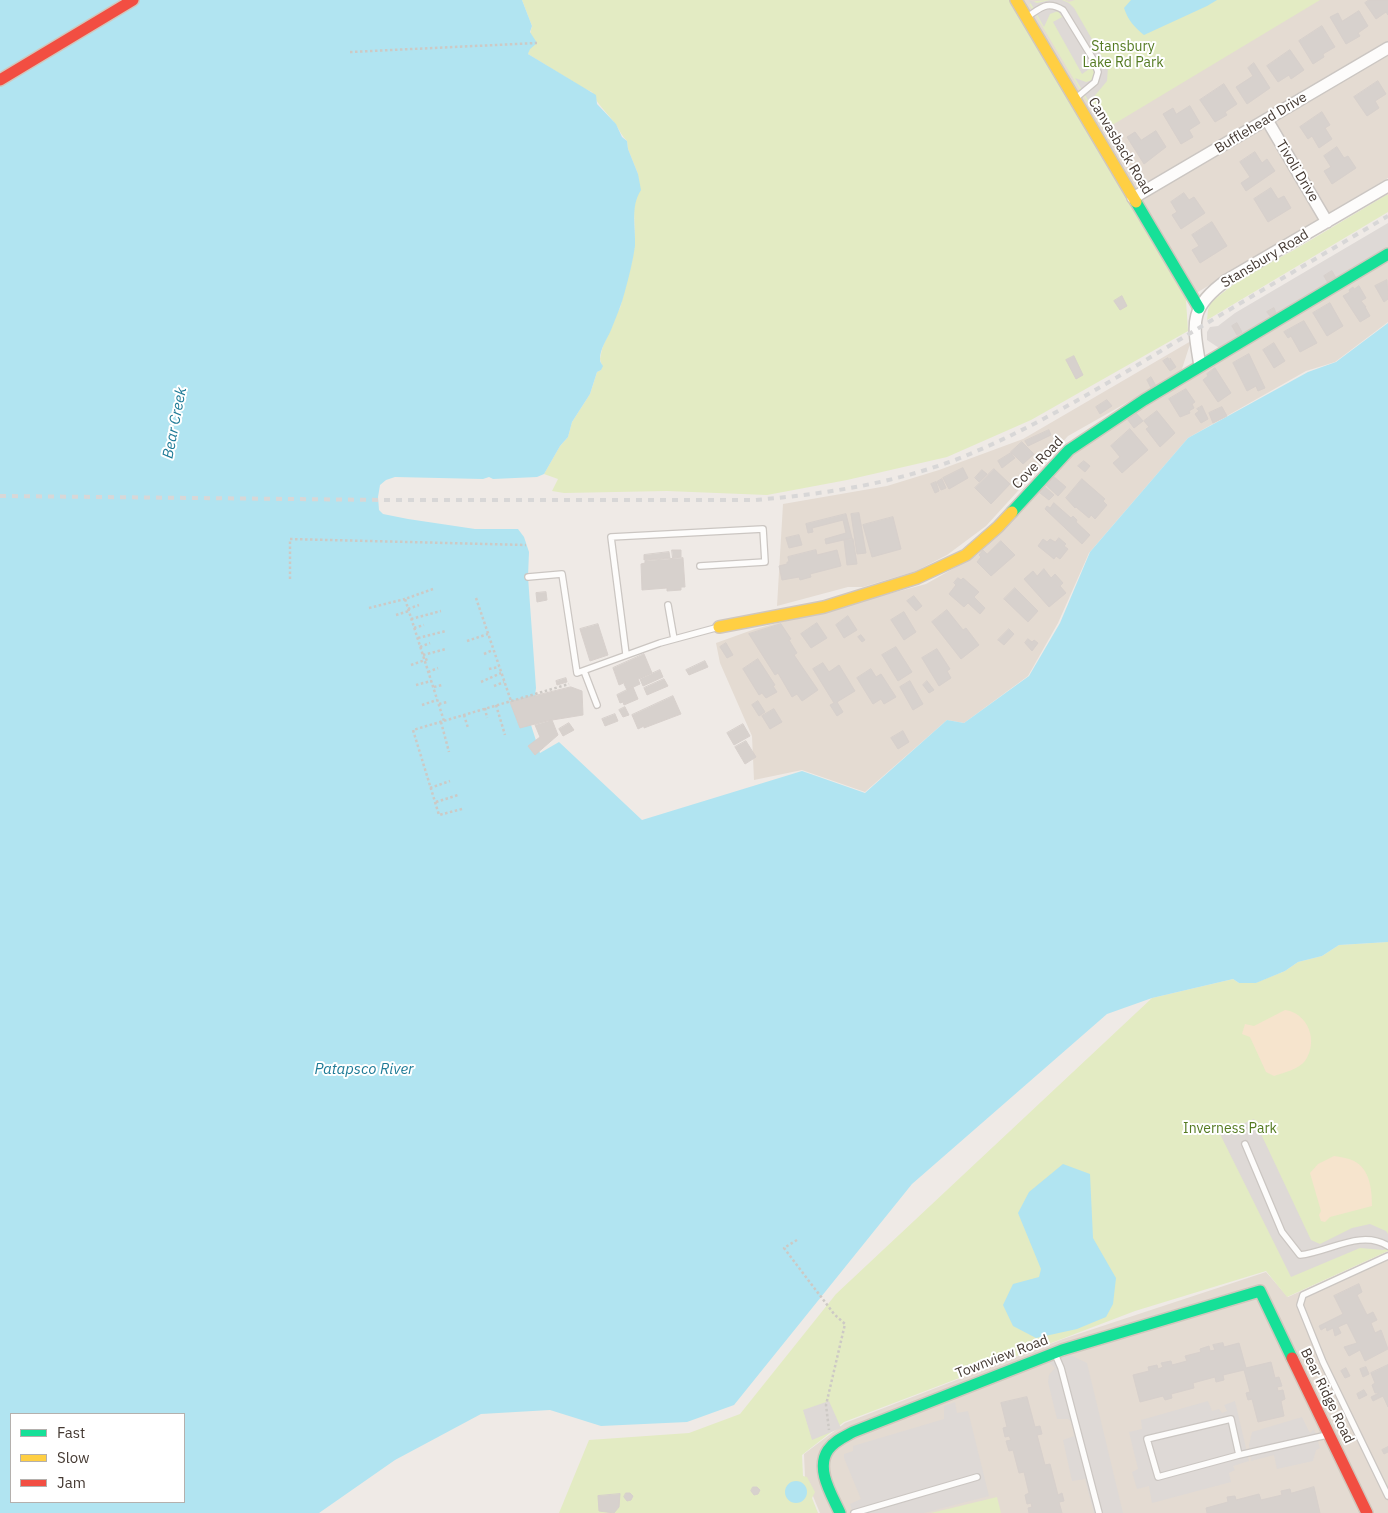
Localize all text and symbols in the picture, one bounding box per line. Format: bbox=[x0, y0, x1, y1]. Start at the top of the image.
park label: Stansbury Lake Rd Park bbox=[1082, 39, 1164, 72]
street label: Bufflehead Drive bbox=[1212, 89, 1310, 157]
street label: Canvasback Road bbox=[1084, 94, 1156, 198]
street label: Tivoli Drive bbox=[1272, 137, 1322, 205]
street label: Stansbury Road bbox=[1218, 226, 1312, 292]
water label: Bear Creek bbox=[159, 386, 191, 460]
street label: Cove Road bbox=[1009, 433, 1067, 493]
water label: Patapsco River bbox=[314, 1061, 414, 1079]
park label: Inverness Park bbox=[1183, 1121, 1277, 1137]
street label: Townview Road bbox=[953, 1332, 1051, 1382]
street label: Bear Ridge Road bbox=[1297, 1346, 1357, 1446]
legend bbox=[10, 1413, 185, 1503]
text: Fast bbox=[57, 1423, 85, 1442]
text: Slow bbox=[57, 1448, 90, 1467]
text: Jam bbox=[57, 1473, 86, 1492]

